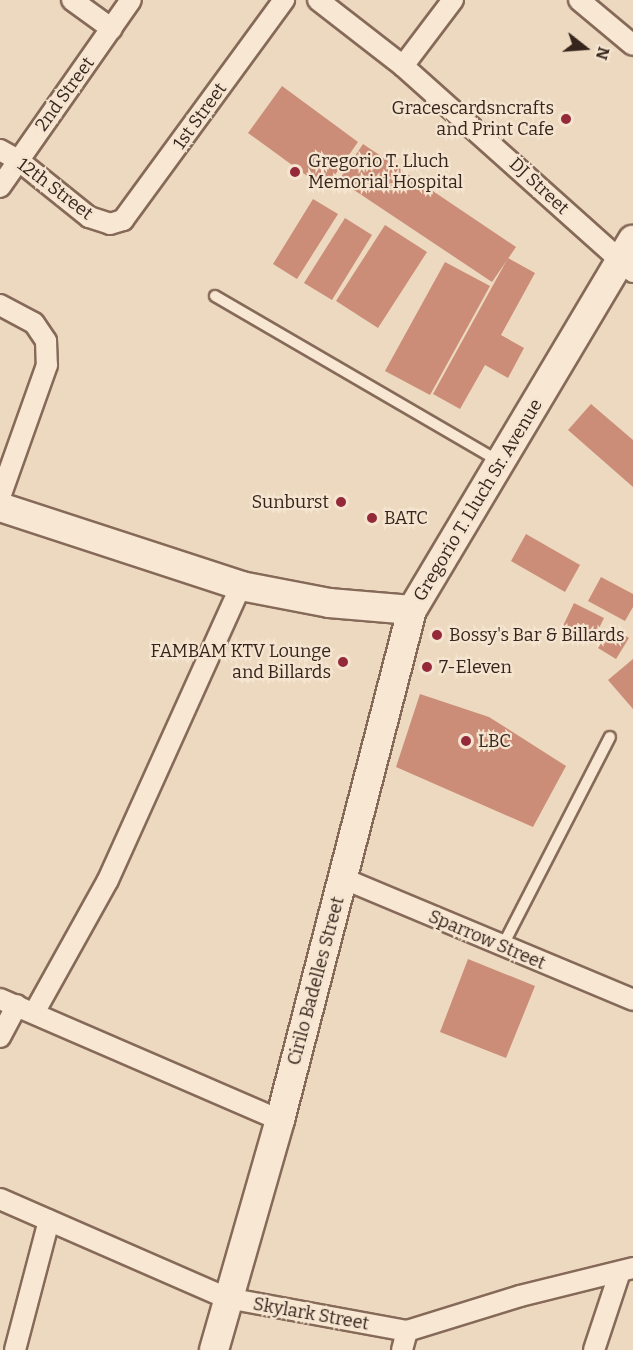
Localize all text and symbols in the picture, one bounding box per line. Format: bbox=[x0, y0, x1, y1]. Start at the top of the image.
north arrow bbox=[555, 18, 615, 78]
text: N bbox=[592, 45, 614, 62]
street label: 2nd Street bbox=[31, 53, 99, 135]
street label: 1st Street bbox=[169, 79, 231, 153]
place label: Gracescardsncrafts and Print Cafe bbox=[392, 98, 554, 140]
marker: Gracescardsncrafts and Print Cafe bbox=[559, 112, 573, 126]
place label: Gregorio T. Lluch Memorial Hospital bbox=[308, 151, 463, 194]
street label: DJ Street bbox=[505, 153, 573, 219]
street label: 12th Street bbox=[13, 154, 97, 224]
marker: Gregorio T. Lluch Memorial Hospital bbox=[286, 163, 304, 181]
street label: Gregorio T. Lluch Sr. Avenue bbox=[409, 395, 547, 605]
place label: Sunburst bbox=[252, 491, 329, 513]
marker: Sunburst bbox=[334, 495, 348, 509]
place label: BATC bbox=[384, 507, 428, 529]
marker: BATC bbox=[365, 511, 379, 525]
place label: Bossy's Bar & Billards bbox=[449, 624, 625, 646]
marker: Bossy's Bar & Billards bbox=[430, 628, 444, 642]
place label: FAMBAM KTV Lounge and Billards bbox=[150, 641, 331, 684]
marker: FAMBAM KTV Lounge and Billards bbox=[336, 655, 350, 669]
place label: 7-Eleven bbox=[439, 656, 512, 678]
marker: 7-Eleven bbox=[420, 660, 434, 674]
place label: LBC bbox=[478, 730, 511, 752]
marker: LBC bbox=[459, 734, 473, 748]
street label: Cirilo Badelles Street bbox=[283, 894, 349, 1068]
street label: Sparrow Street bbox=[425, 906, 549, 974]
street label: Skylark Street bbox=[251, 1293, 371, 1335]

